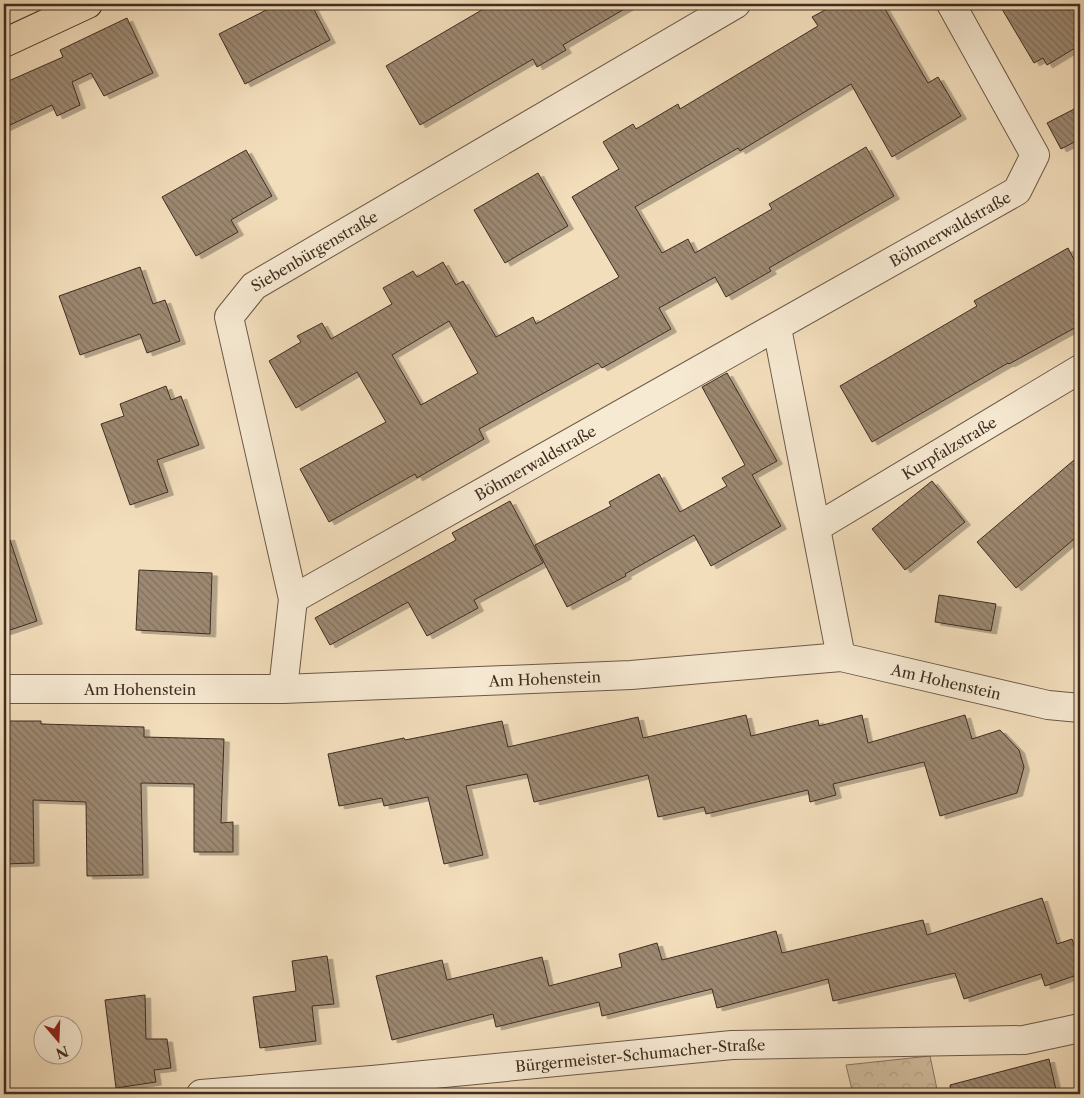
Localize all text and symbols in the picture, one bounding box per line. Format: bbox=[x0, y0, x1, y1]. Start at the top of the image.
street label: Böhmerwaldstraße bbox=[886, 187, 1014, 271]
street label: Siebenbürgenstraße bbox=[247, 206, 381, 295]
street label: Kurpfalzstraße bbox=[898, 412, 1000, 483]
street label: Böhmerwaldstraße bbox=[471, 421, 599, 504]
street label: Am Hohenstein bbox=[888, 659, 1004, 703]
street label: Am Hohenstein bbox=[487, 667, 602, 690]
street label: Am Hohenstein bbox=[83, 680, 197, 699]
north arrow bbox=[32, 1016, 82, 1066]
street label: Bürgermeister-Schumacher-Straße bbox=[514, 1035, 765, 1076]
text: N bbox=[54, 1042, 71, 1063]

